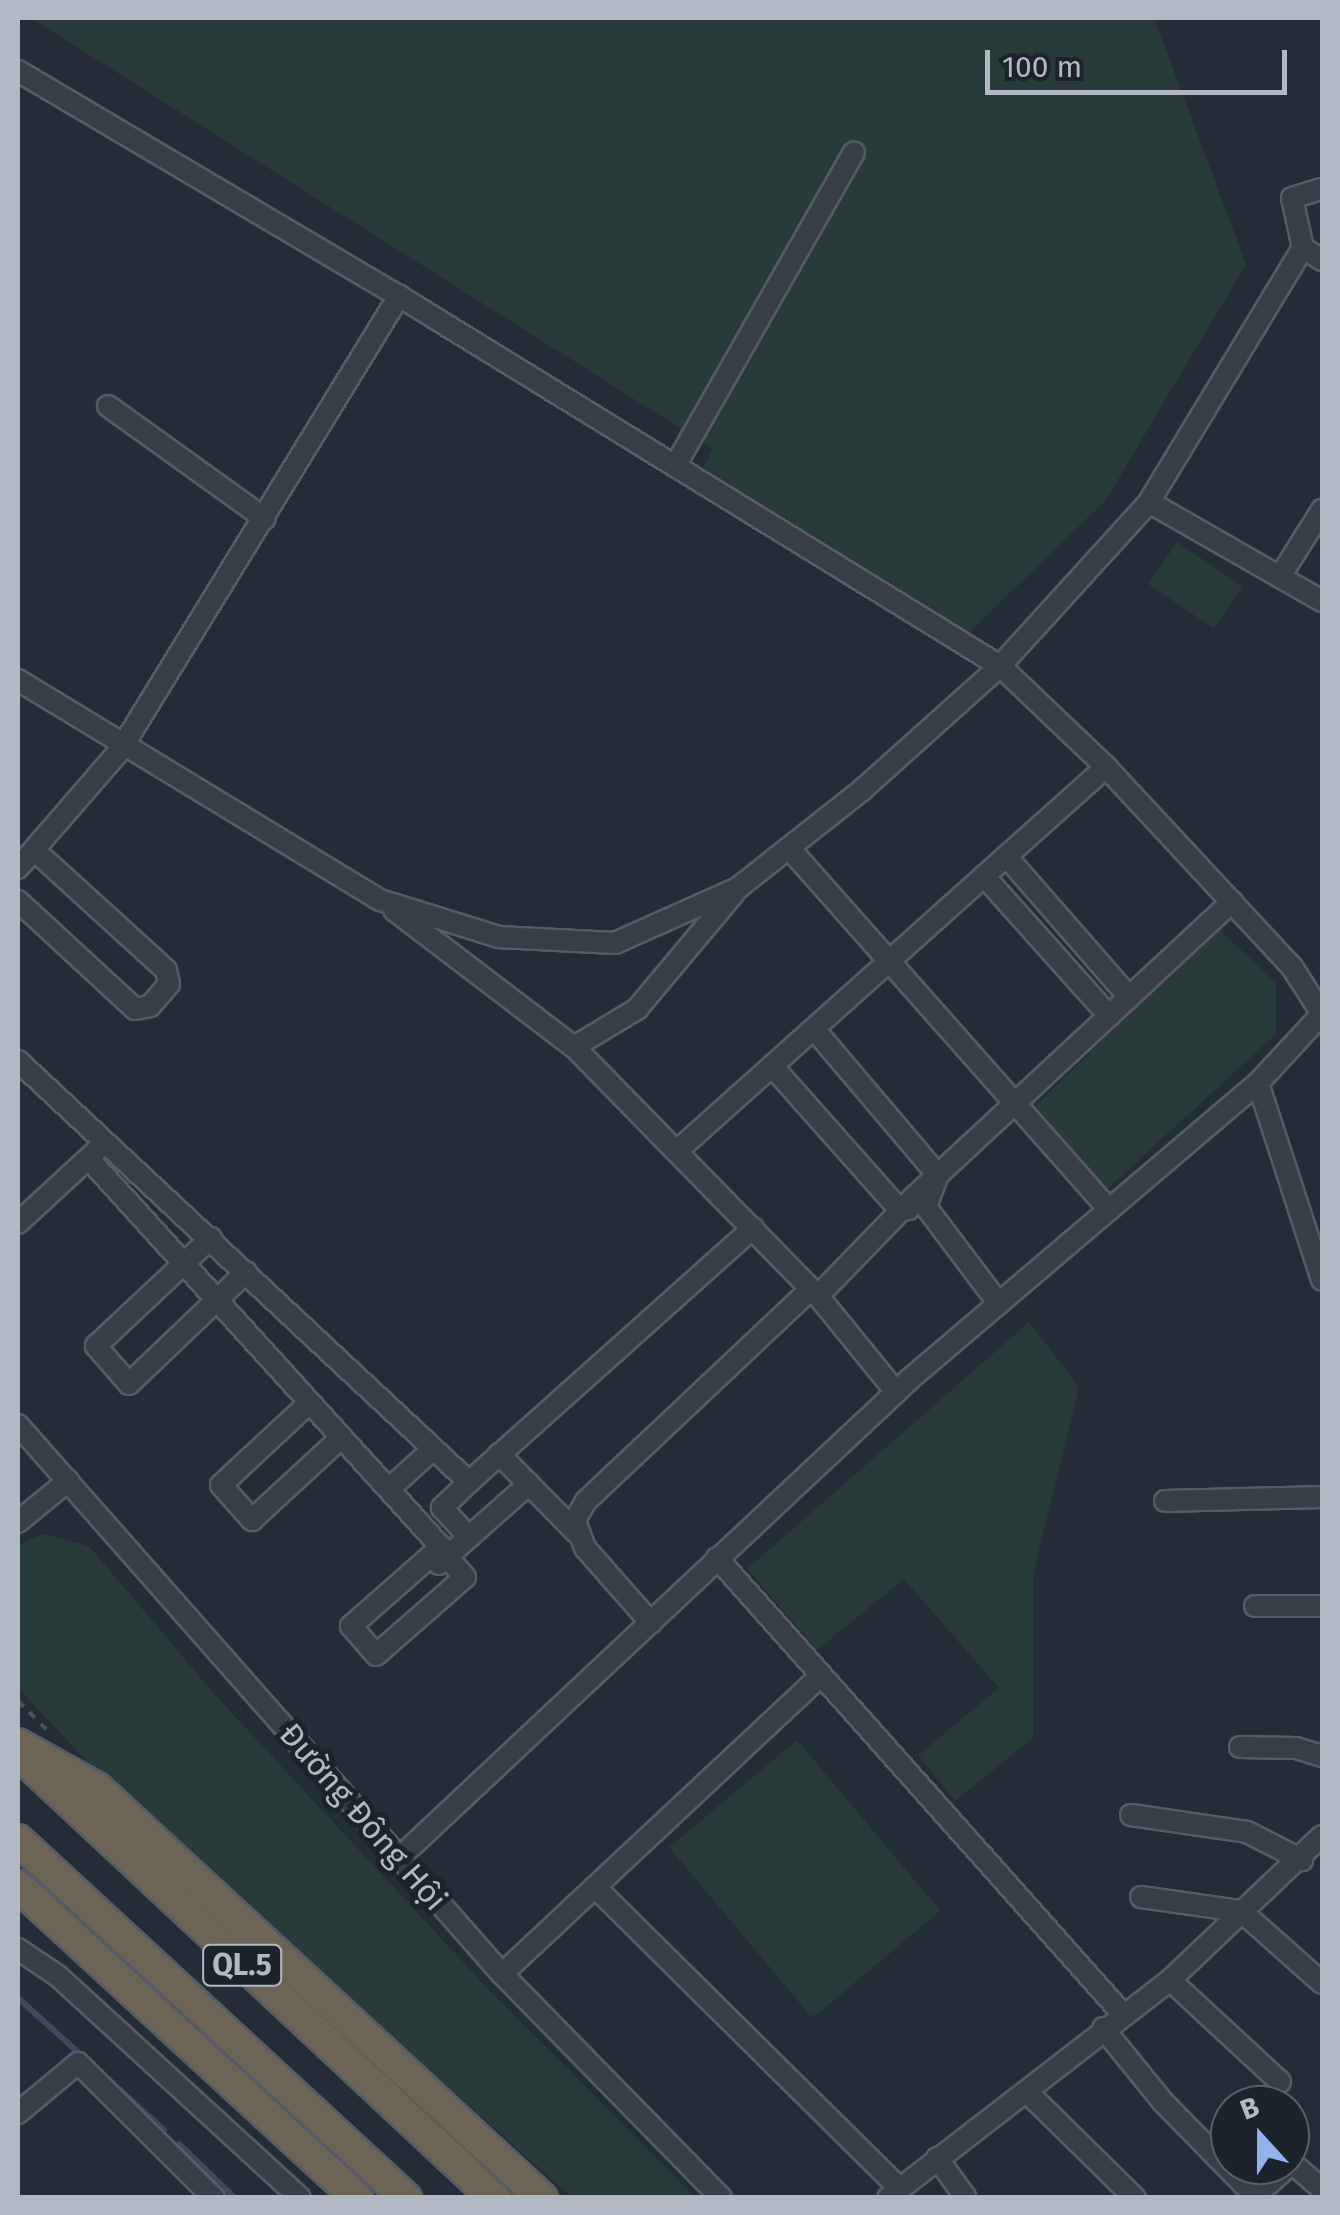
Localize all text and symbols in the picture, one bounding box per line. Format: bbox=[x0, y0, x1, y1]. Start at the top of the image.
scale bar bbox=[990, 30, 1292, 92]
text: 100 m bbox=[1002, 49, 1082, 85]
street label: Đường Đông Hội bbox=[271, 1716, 455, 1918]
road number: QL.5 bbox=[202, 1940, 282, 1990]
north arrow bbox=[1210, 2085, 1310, 2185]
text: B bbox=[1236, 2090, 1264, 2127]

